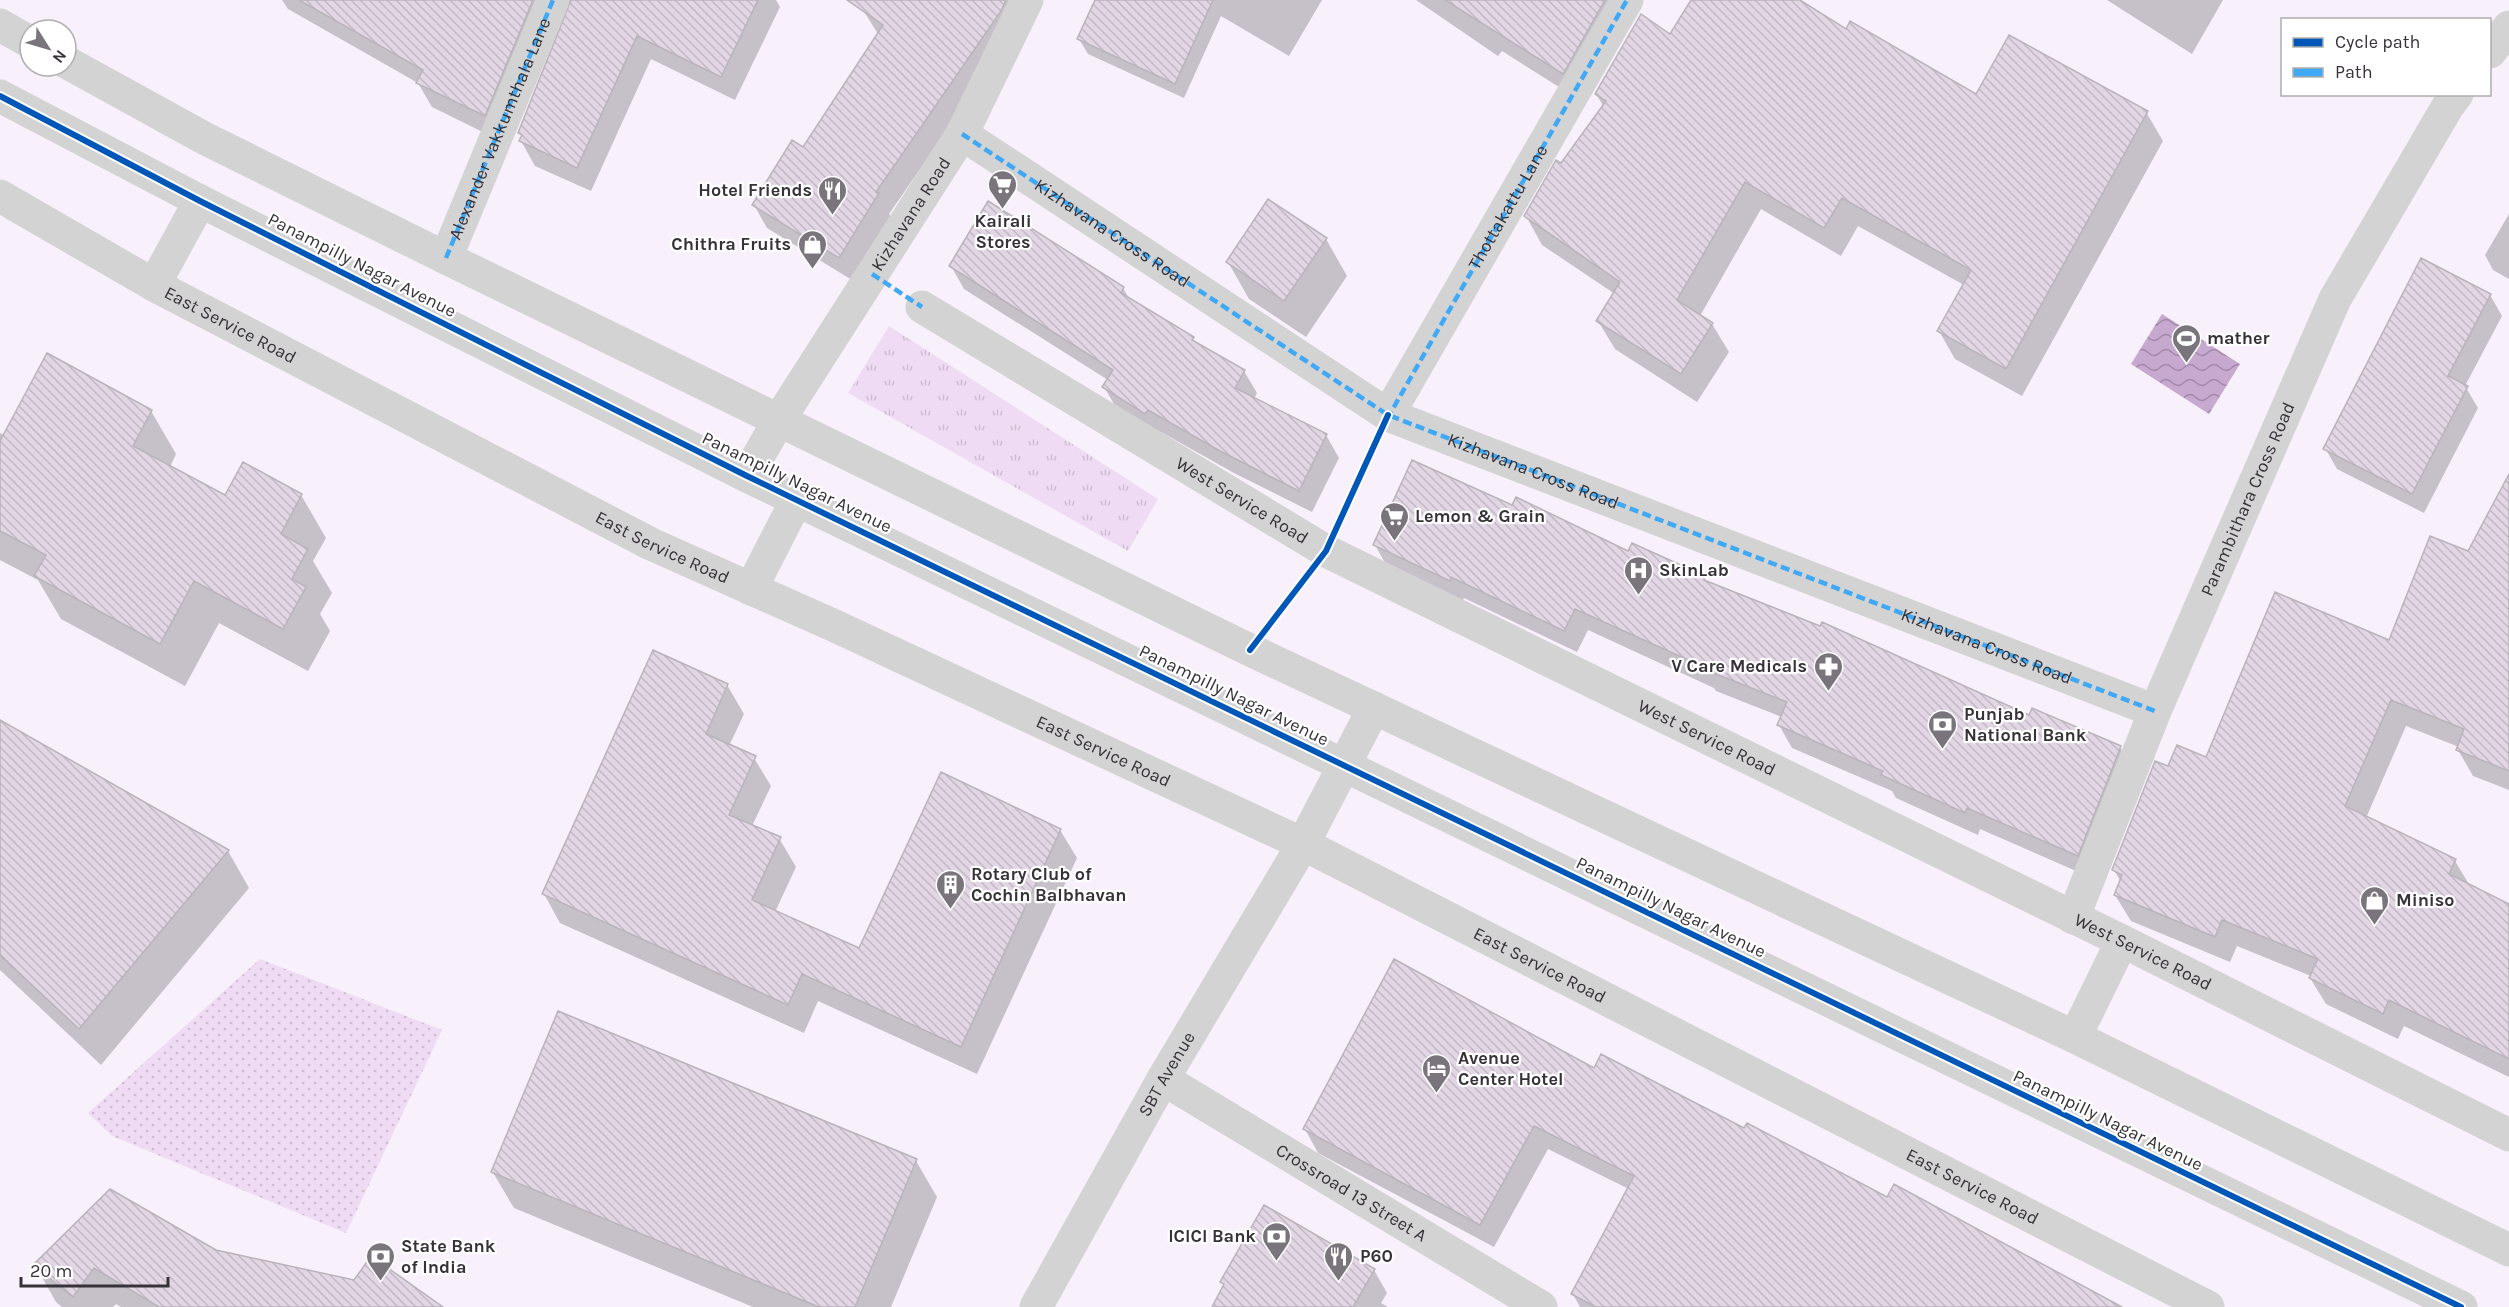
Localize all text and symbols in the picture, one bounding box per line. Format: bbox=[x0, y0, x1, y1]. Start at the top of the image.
street label: Alexander Vakkumthala Lane bbox=[444, 14, 555, 243]
north arrow bbox=[18, 18, 78, 78]
legend bbox=[2281, 18, 2491, 96]
text: Cycle path bbox=[2335, 31, 2420, 53]
text: N bbox=[49, 46, 71, 67]
text: Path bbox=[2335, 61, 2373, 83]
street label: Thottakattu Lane bbox=[1463, 141, 1552, 273]
street label: Kizhavana Road bbox=[866, 153, 955, 275]
supermarket icon: Kairali Stores bbox=[987, 168, 1019, 210]
restaurant icon: Hotel Friends bbox=[817, 174, 849, 216]
street label: Kizhavana Cross Road bbox=[1030, 174, 1194, 292]
place label: Hotel Friends bbox=[698, 179, 812, 201]
street label: Panampilly Nagar Avenue bbox=[264, 208, 460, 322]
place label: Kairali Stores bbox=[974, 210, 1032, 253]
shop icon: Chithra Fruits bbox=[796, 228, 828, 270]
place label: Chithra Fruits bbox=[671, 233, 791, 255]
street label: East Service Road bbox=[161, 281, 300, 368]
sports icon: mather bbox=[2170, 322, 2202, 364]
place label: mather bbox=[2207, 327, 2270, 349]
street label: Parambithara Cross Road bbox=[2196, 399, 2300, 599]
street label: Panampilly Nagar Avenue bbox=[699, 426, 895, 538]
street label: Kizhavana Cross Road bbox=[1444, 428, 1622, 514]
street label: West Service Road bbox=[1172, 452, 1312, 549]
supermarket icon: Lemon & Grain bbox=[1378, 500, 1410, 542]
place label: Lemon & Grain bbox=[1415, 505, 1545, 527]
street label: East Service Road bbox=[592, 506, 733, 589]
hospital icon: SkinLab bbox=[1622, 554, 1654, 596]
place label: SkinLab bbox=[1659, 559, 1729, 581]
street label: Kizhavana Cross Road bbox=[1898, 603, 2075, 689]
street label: Panampilly Nagar Avenue bbox=[1136, 639, 1332, 751]
pharmacy icon: V Care Medicals bbox=[1812, 650, 1844, 692]
place label: V Care Medicals bbox=[1671, 655, 1807, 677]
street label: West Service Road bbox=[1634, 695, 1779, 781]
place label: Punjab National Bank bbox=[1964, 703, 2087, 746]
bank icon: Punjab National Bank bbox=[1927, 708, 1959, 750]
street label: East Service Road bbox=[1033, 710, 1174, 792]
street label: Panampilly Nagar Avenue bbox=[1573, 851, 1769, 963]
place label: Rotary Club of Cochin Balbhavan bbox=[971, 863, 1127, 906]
building icon: Rotary Club of Cochin Balbhavan bbox=[934, 868, 966, 910]
shop icon: Miniso bbox=[2359, 884, 2391, 926]
place label: Miniso bbox=[2396, 889, 2454, 911]
street label: West Service Road bbox=[2071, 908, 2215, 995]
street label: East Service Road bbox=[1470, 922, 1610, 1008]
street label: SBT Avenue bbox=[1133, 1028, 1200, 1120]
place label: Avenue Center Hotel bbox=[1458, 1047, 1563, 1090]
hotel icon: Avenue Center Hotel bbox=[1421, 1052, 1453, 1094]
street label: Panampilly Nagar Avenue bbox=[2010, 1064, 2206, 1176]
street label: Crossroad 13 Street A bbox=[1272, 1139, 1431, 1247]
street label: East Service Road bbox=[1902, 1143, 2042, 1230]
bank icon: ICICI Bank bbox=[1261, 1220, 1293, 1262]
place label: ICICI Bank bbox=[1168, 1225, 1256, 1247]
place label: State Bank of India bbox=[401, 1235, 496, 1278]
bank icon: State Bank of India bbox=[364, 1240, 396, 1282]
restaurant icon: P60 bbox=[1323, 1240, 1355, 1282]
place label: P60 bbox=[1360, 1245, 1393, 1267]
scale bar bbox=[21, 1250, 168, 1288]
text: 20 m bbox=[30, 1260, 72, 1282]

